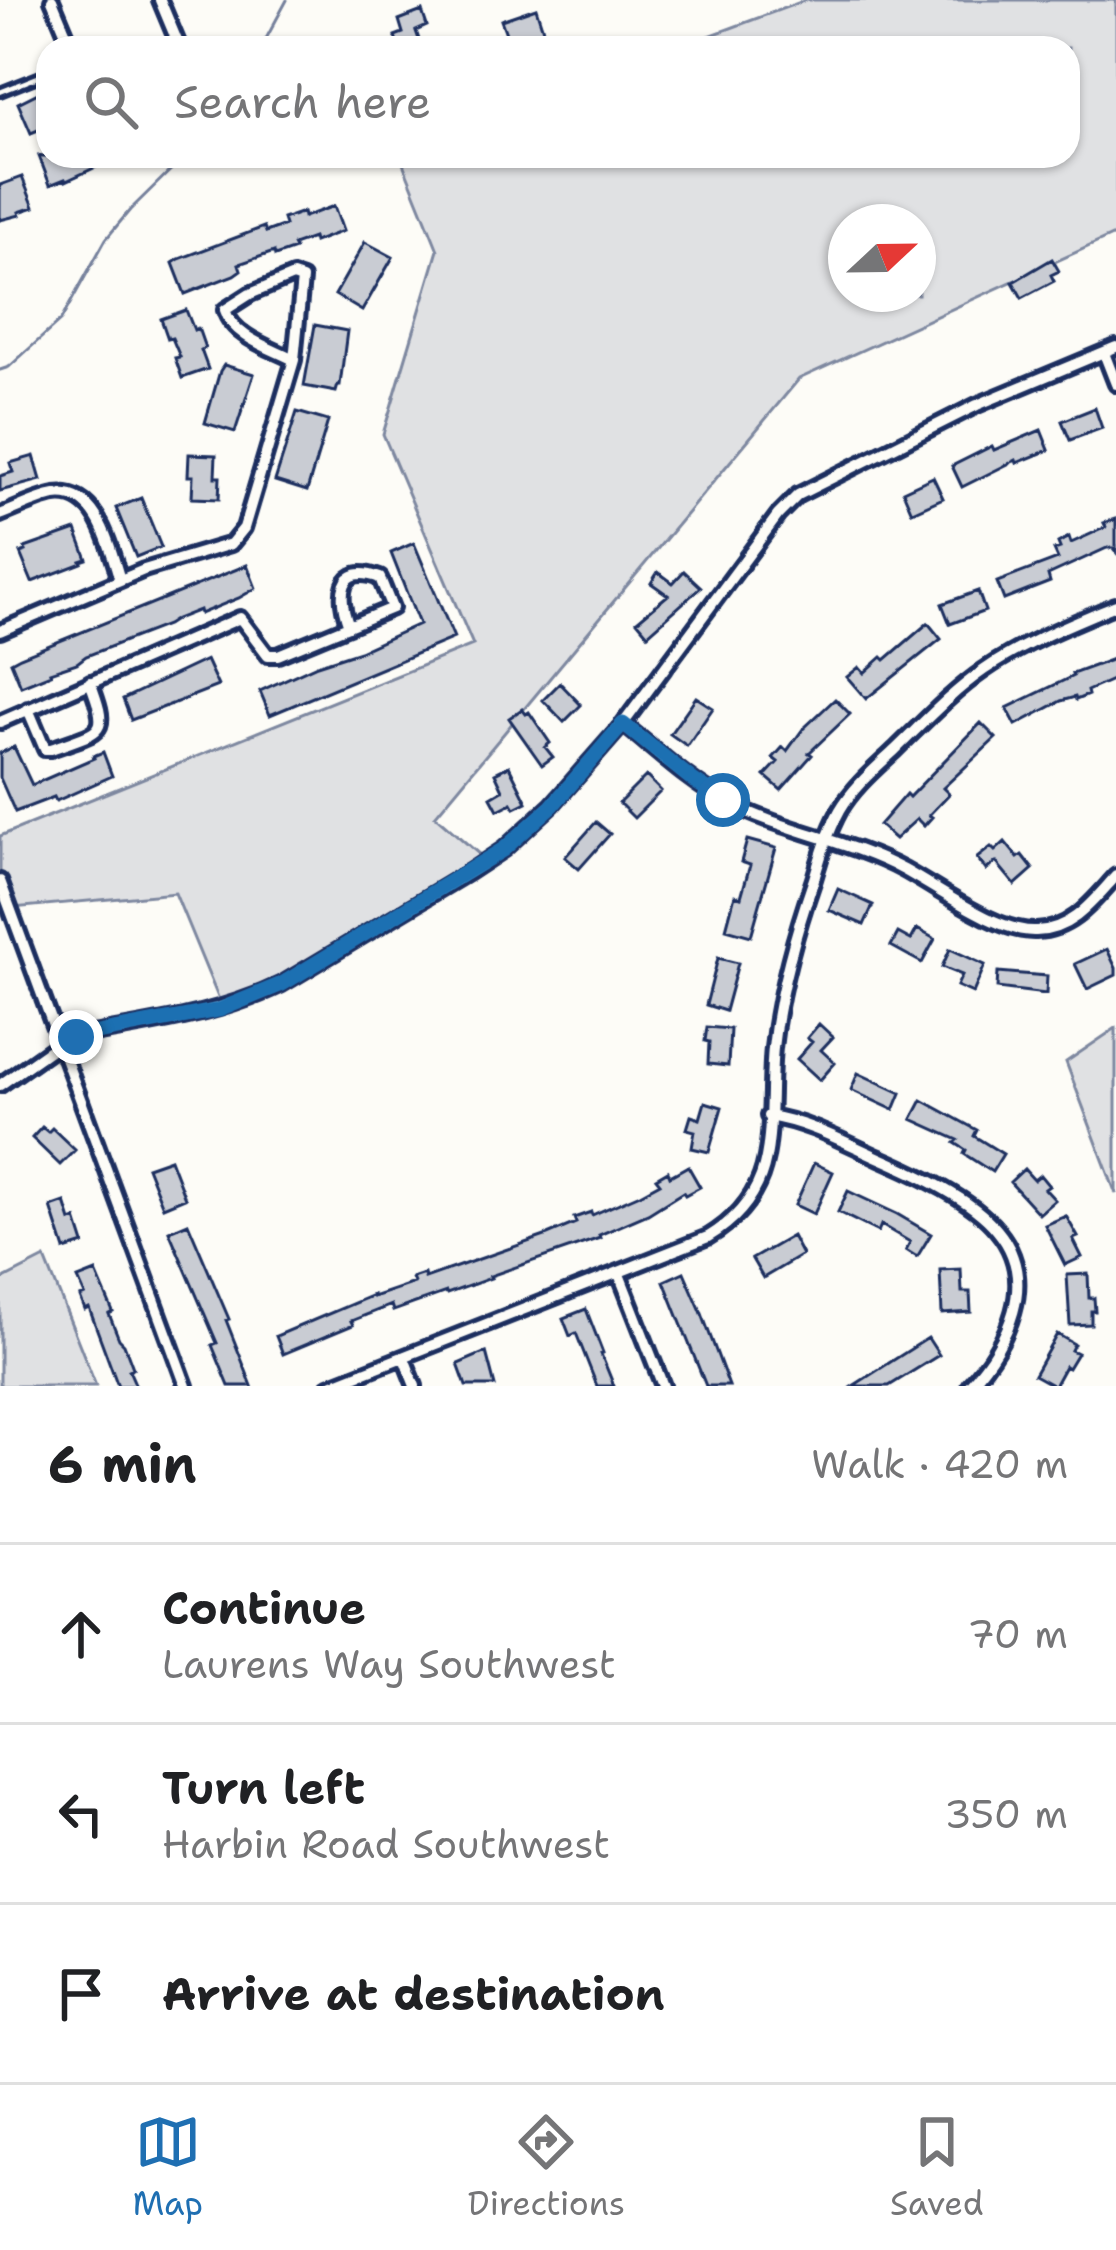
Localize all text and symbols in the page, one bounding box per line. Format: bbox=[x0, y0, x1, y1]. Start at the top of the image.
search box bbox=[36, 36, 1080, 168]
icon: search bbox=[78, 69, 144, 135]
text: Search here bbox=[174, 72, 431, 132]
north arrow bbox=[828, 204, 936, 312]
route start bbox=[696, 773, 750, 827]
route end bbox=[49, 1010, 103, 1064]
text: 6 min bbox=[48, 1430, 197, 1498]
text: Walk · 420 m bbox=[811, 1438, 1068, 1490]
text: Continue bbox=[162, 1578, 366, 1638]
icon: ahead bbox=[48, 1601, 114, 1667]
text: 70 m bbox=[967, 1608, 1068, 1660]
text: Laurens Way Southwest bbox=[162, 1638, 616, 1690]
text: Turn left bbox=[162, 1758, 365, 1818]
icon: left bbox=[48, 1781, 114, 1847]
text: 350 m bbox=[944, 1788, 1068, 1840]
text: Harbin Road Southwest bbox=[162, 1818, 610, 1870]
icon: arrive bbox=[48, 1961, 114, 2027]
text: Arrive at destination bbox=[162, 1964, 665, 2024]
tab: Map bbox=[132, 2109, 203, 2226]
tab: Directions bbox=[468, 2109, 625, 2226]
tab: Saved bbox=[890, 2109, 984, 2226]

